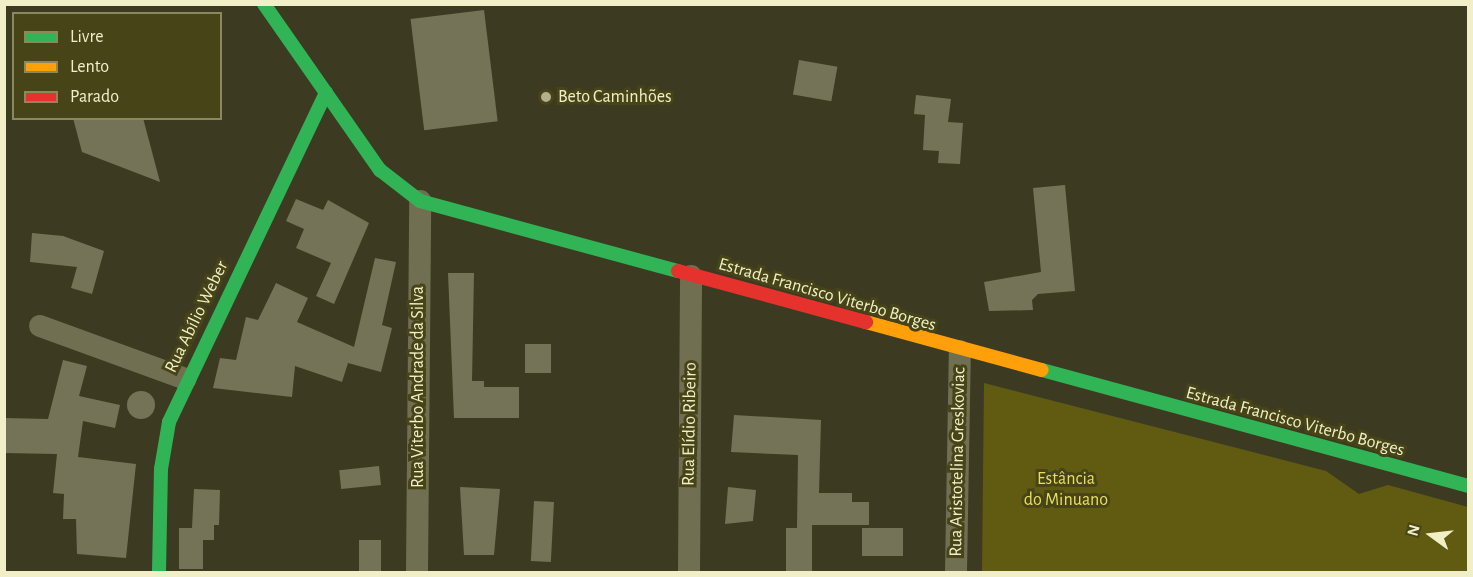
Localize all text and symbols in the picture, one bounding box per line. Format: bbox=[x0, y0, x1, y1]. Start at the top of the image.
legend bbox=[12, 12, 222, 120]
text: Livre bbox=[70, 28, 104, 46]
text: Lento bbox=[70, 58, 109, 76]
place label: Beto Caminhões bbox=[558, 86, 672, 108]
text: Parado bbox=[70, 88, 119, 106]
marker: Beto Caminhões bbox=[539, 90, 553, 104]
street label: Estrada Francisco Viterbo Borges bbox=[716, 254, 938, 336]
street label: Rua Abílio Weber bbox=[161, 258, 233, 376]
street label: Rua Viterbo Andrade da Silva bbox=[407, 286, 429, 488]
street label: Rua Elídio Ribeiro bbox=[678, 362, 702, 486]
street label: Rua Aristotelina Greskoviac bbox=[946, 367, 970, 557]
street label: Estrada Francisco Viterbo Borges bbox=[1183, 382, 1407, 462]
park label: Estância do Minuano bbox=[1024, 469, 1108, 512]
north arrow bbox=[1401, 505, 1461, 565]
text: N bbox=[1404, 523, 1423, 538]

